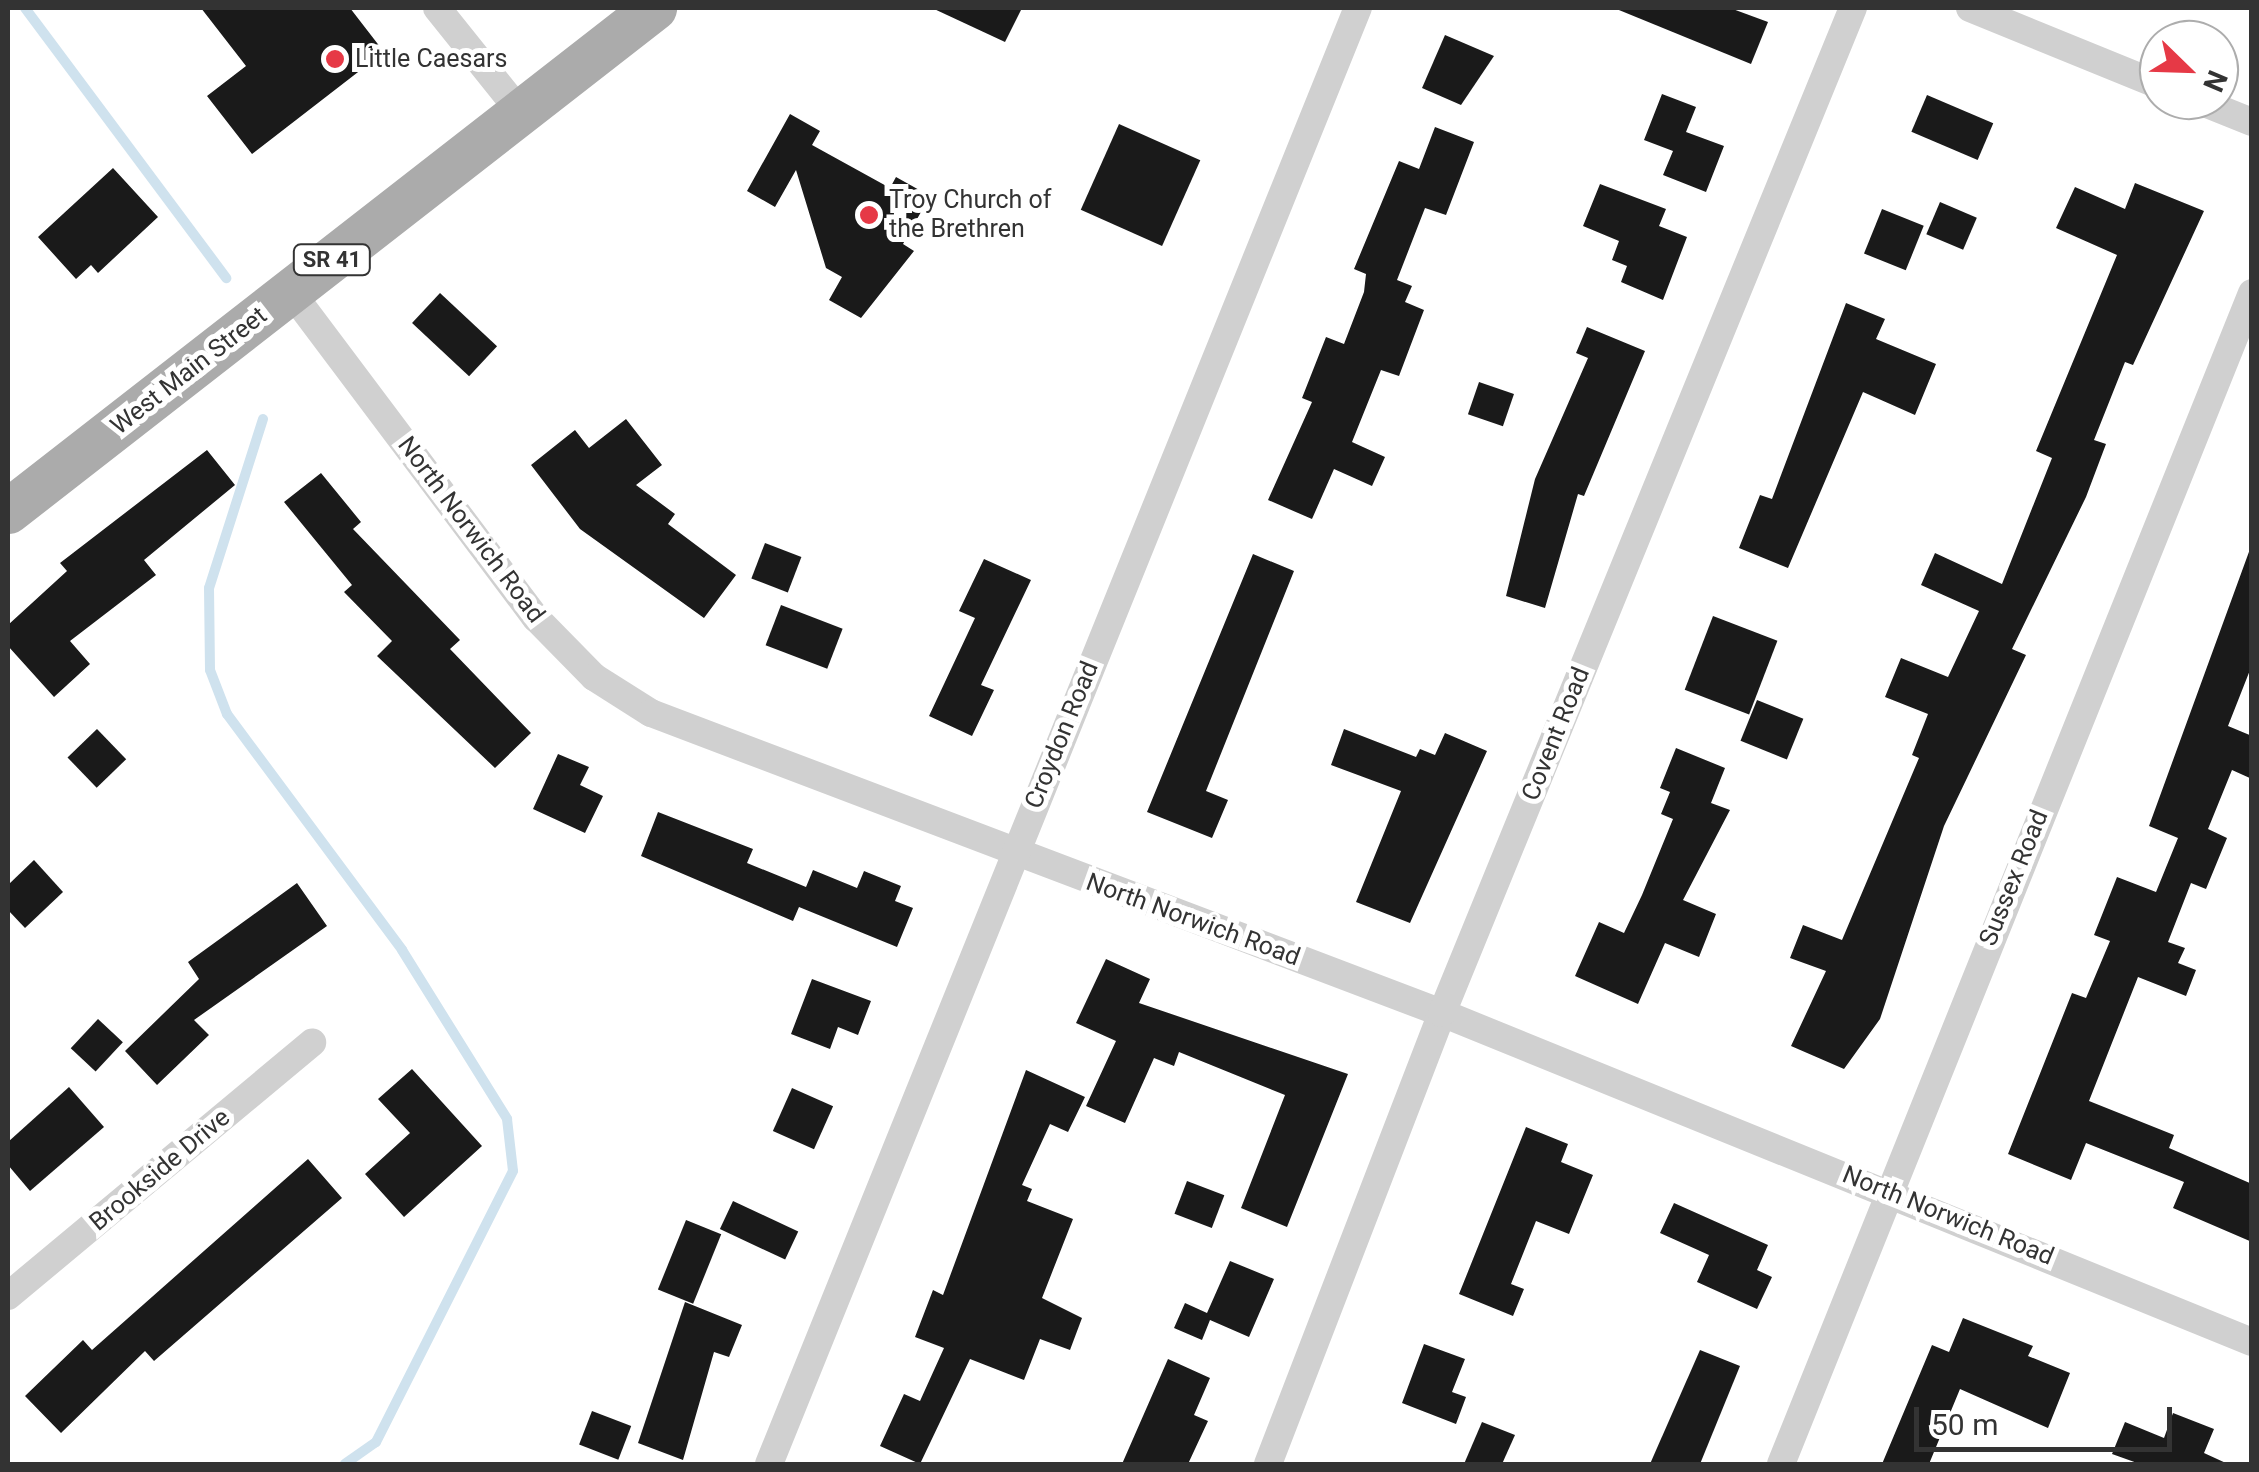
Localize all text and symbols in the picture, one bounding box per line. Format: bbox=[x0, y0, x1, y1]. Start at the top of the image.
north arrow bbox=[2139, 20, 2239, 120]
place label: Little Caesars bbox=[355, 44, 507, 74]
marker: Little Caesars bbox=[324, 48, 346, 70]
text: N bbox=[2196, 66, 2234, 97]
place label: Troy Church of the Brethren bbox=[889, 186, 1051, 245]
marker: Troy Church of the Brethren bbox=[858, 204, 880, 226]
road number: SR 41 bbox=[292, 243, 372, 277]
street label: West Main Street bbox=[105, 301, 273, 441]
street label: North Norwich Road bbox=[391, 431, 551, 629]
street label: Croydon Road bbox=[1019, 657, 1105, 813]
street label: Covent Road bbox=[1516, 663, 1596, 805]
street label: Sussex Road bbox=[1973, 806, 2055, 950]
street label: North Norwich Road bbox=[1082, 867, 1304, 973]
street label: Brookside Drive bbox=[84, 1103, 236, 1237]
street label: North Norwich Road bbox=[1838, 1160, 2058, 1272]
scale bar bbox=[1919, 1387, 2176, 1449]
text: 50 m bbox=[1931, 1407, 1998, 1442]

